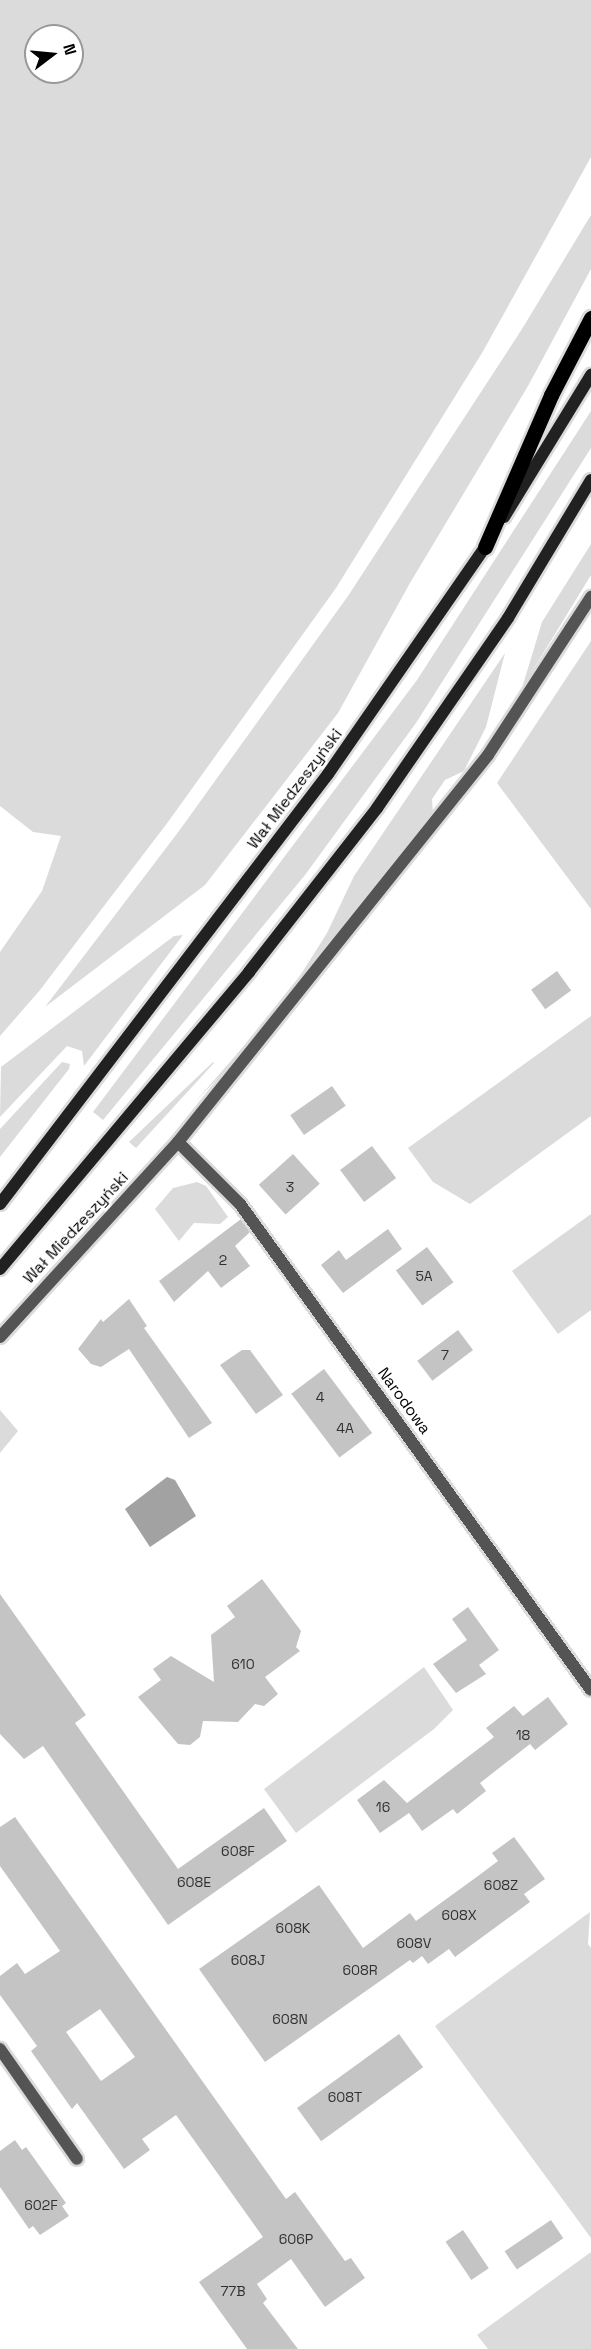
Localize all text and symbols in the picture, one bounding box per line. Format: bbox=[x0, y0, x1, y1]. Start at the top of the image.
north arrow bbox=[24, 24, 84, 84]
text: N bbox=[58, 41, 81, 57]
street label: Wał Miedzeszyński bbox=[244, 725, 346, 853]
street label: Wał Miedzeszyński bbox=[19, 1168, 133, 1288]
house number: 3 bbox=[286, 1179, 294, 1195]
house number: 2 bbox=[219, 1252, 227, 1268]
house number: 5A bbox=[415, 1268, 433, 1284]
house number: 7 bbox=[441, 1347, 449, 1363]
street label: Narodowa bbox=[373, 1364, 435, 1438]
house number: 4 bbox=[316, 1389, 324, 1405]
house number: 4A bbox=[336, 1420, 354, 1436]
house number: 610 bbox=[231, 1656, 255, 1672]
house number: 18 bbox=[516, 1727, 530, 1743]
house number: 16 bbox=[376, 1799, 390, 1815]
house number: 608F bbox=[221, 1843, 255, 1859]
house number: 608E bbox=[177, 1874, 211, 1890]
house number: 608Z bbox=[484, 1877, 518, 1893]
house number: 608X bbox=[441, 1907, 477, 1923]
house number: 608K bbox=[276, 1920, 310, 1936]
house number: 608V bbox=[397, 1935, 431, 1951]
house number: 608J bbox=[231, 1952, 265, 1968]
house number: 608R bbox=[342, 1962, 378, 1978]
house number: 608N bbox=[272, 2011, 308, 2027]
house number: 608T bbox=[328, 2089, 362, 2105]
house number: 602F bbox=[24, 2197, 58, 2213]
house number: 606P bbox=[279, 2231, 313, 2247]
house number: 77B bbox=[220, 2283, 246, 2299]

